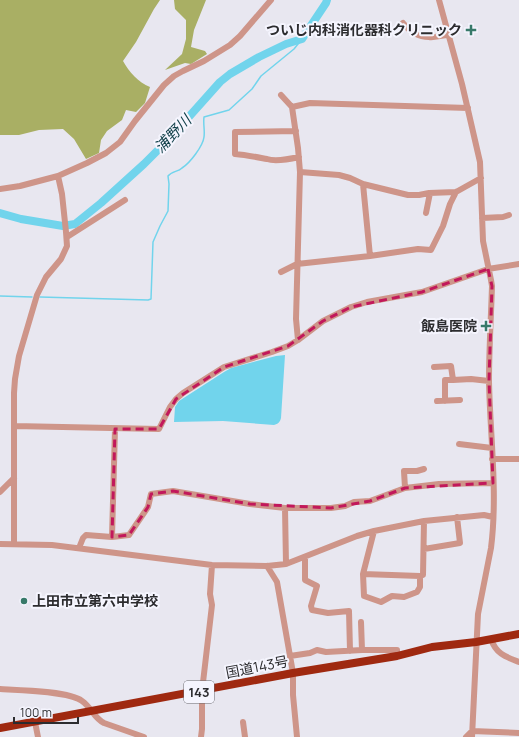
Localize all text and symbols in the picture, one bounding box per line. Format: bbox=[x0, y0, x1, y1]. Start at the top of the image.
place label: ついじ内科消化器科クリニック bbox=[266, 20, 462, 39]
marker: ついじ内科消化器科クリニック bbox=[465, 24, 477, 36]
water label: 浦野川 bbox=[149, 109, 197, 157]
place label: 飯島医院 bbox=[421, 316, 477, 335]
marker: 飯島医院 bbox=[480, 320, 492, 332]
place label: 上田市立第六中学校 bbox=[32, 591, 158, 610]
marker: 上田市立第六中学校 bbox=[19, 596, 29, 606]
street label: 国道143号 bbox=[224, 651, 290, 682]
road number: 143 bbox=[184, 681, 214, 703]
scale bar bbox=[14, 699, 78, 725]
text: 100 m bbox=[20, 704, 52, 721]

